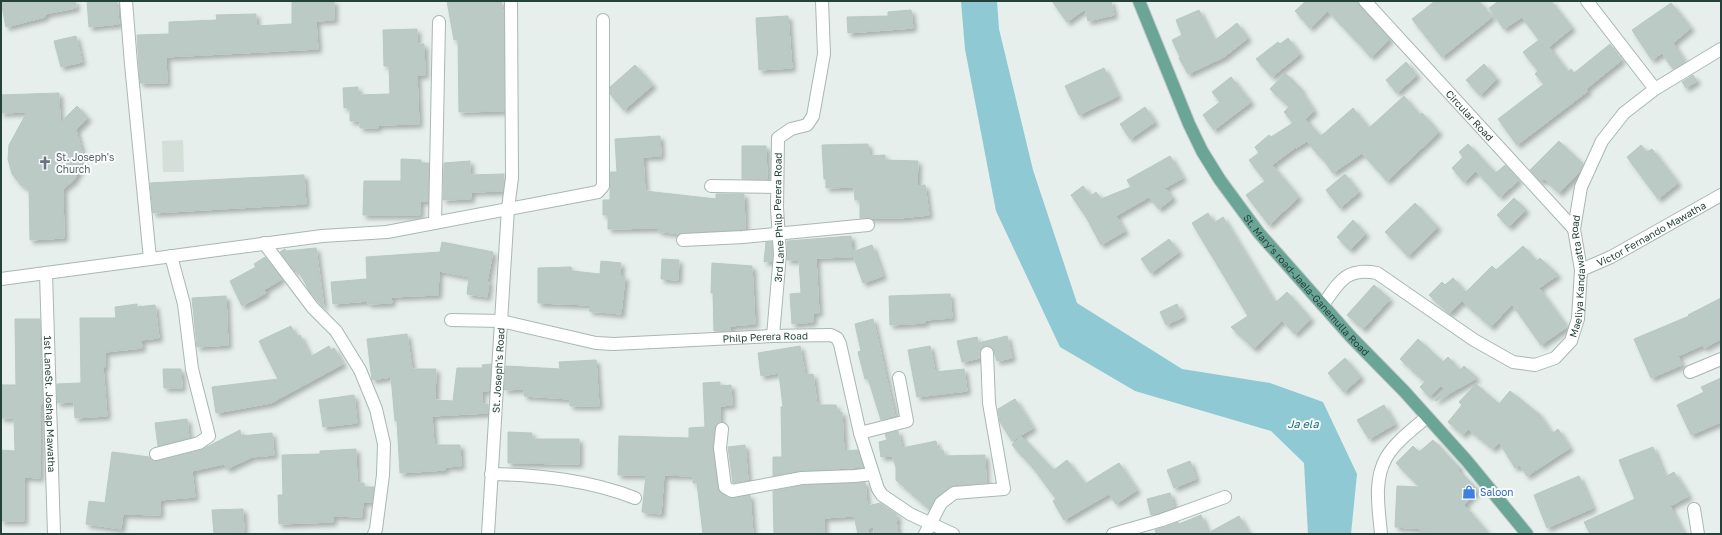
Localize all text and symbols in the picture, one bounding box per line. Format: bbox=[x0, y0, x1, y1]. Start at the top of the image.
street label: Circular Road bbox=[1443, 87, 1496, 143]
place label: St. Joseph's Church bbox=[56, 151, 114, 175]
street label: 3rd Lane Philp Perera Road bbox=[771, 152, 786, 283]
church icon: St. Joseph's Church bbox=[37, 155, 53, 171]
street label: Victor Fernando Mawatha bbox=[1595, 199, 1708, 269]
street label: St. Mary's road-Jaela-Ganemulla Road bbox=[1241, 212, 1372, 358]
street label: Maeliya Kandawatta Road bbox=[1567, 214, 1587, 339]
street label: St. Joseph's Road bbox=[489, 327, 507, 413]
street label: Philp Perera Road bbox=[722, 329, 808, 345]
street label: 1st LaneSt. Joshap Mawatha bbox=[42, 335, 58, 473]
water label: Ja ela bbox=[1287, 417, 1319, 430]
shop icon: Saloon bbox=[1461, 484, 1477, 500]
place label: Saloon bbox=[1480, 486, 1513, 498]

